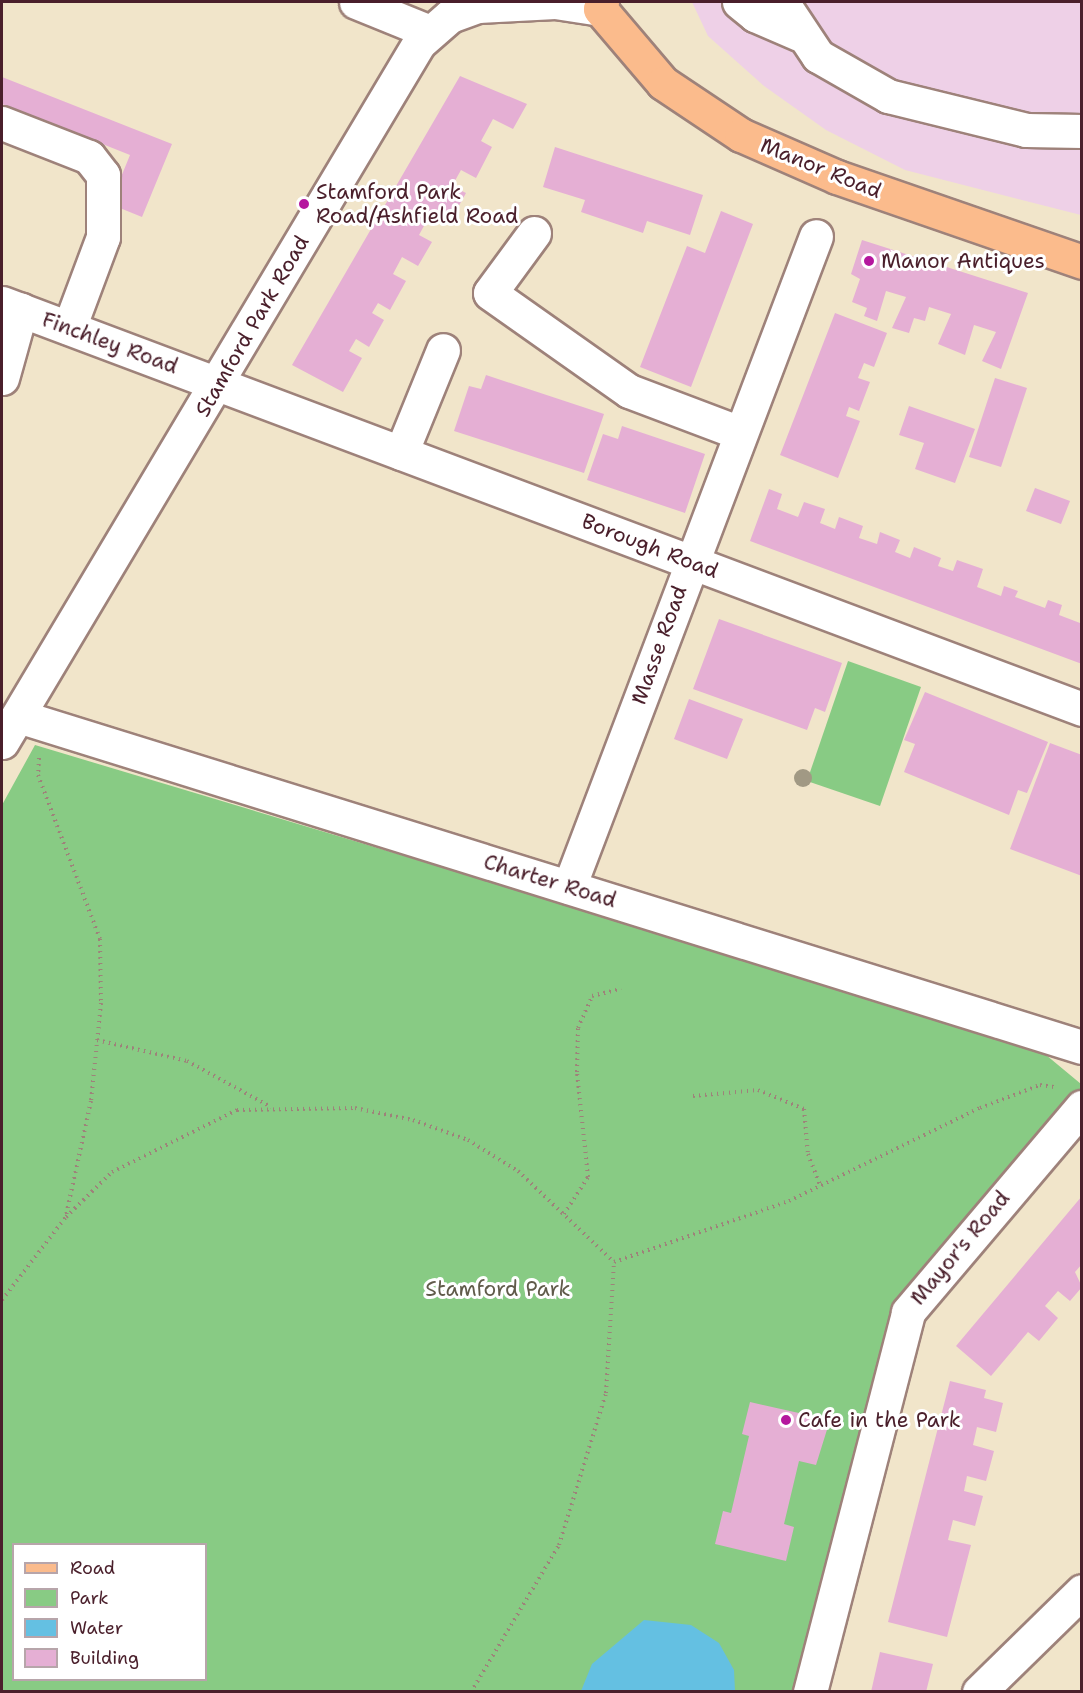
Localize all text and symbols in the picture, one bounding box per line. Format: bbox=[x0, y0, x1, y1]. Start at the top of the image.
street label: Manor Road bbox=[757, 132, 885, 204]
place label: Stamford Park Road/Ashfield Road bbox=[316, 179, 518, 229]
marker: Stamford Park Road/Ashfield Road bbox=[297, 197, 311, 211]
street label: Stamford Park Road bbox=[190, 231, 314, 421]
place label: Manor Antiques bbox=[881, 248, 1045, 274]
marker: Manor Antiques bbox=[862, 254, 876, 268]
street label: Finchley Road bbox=[39, 307, 181, 379]
street label: Borough Road bbox=[578, 508, 722, 584]
street label: Masse Road bbox=[626, 582, 692, 708]
street label: Charter Road bbox=[481, 849, 619, 913]
street label: Mayor's Road bbox=[905, 1186, 1015, 1310]
park label: Stamford Park bbox=[425, 1276, 571, 1302]
place label: Cafe in the Park bbox=[798, 1407, 961, 1433]
marker: Cafe in the Park bbox=[779, 1413, 793, 1427]
legend bbox=[12, 1543, 207, 1681]
text: Road bbox=[70, 1556, 115, 1580]
text: Park bbox=[70, 1586, 109, 1610]
text: Water bbox=[70, 1616, 123, 1640]
text: Building bbox=[70, 1646, 139, 1670]

